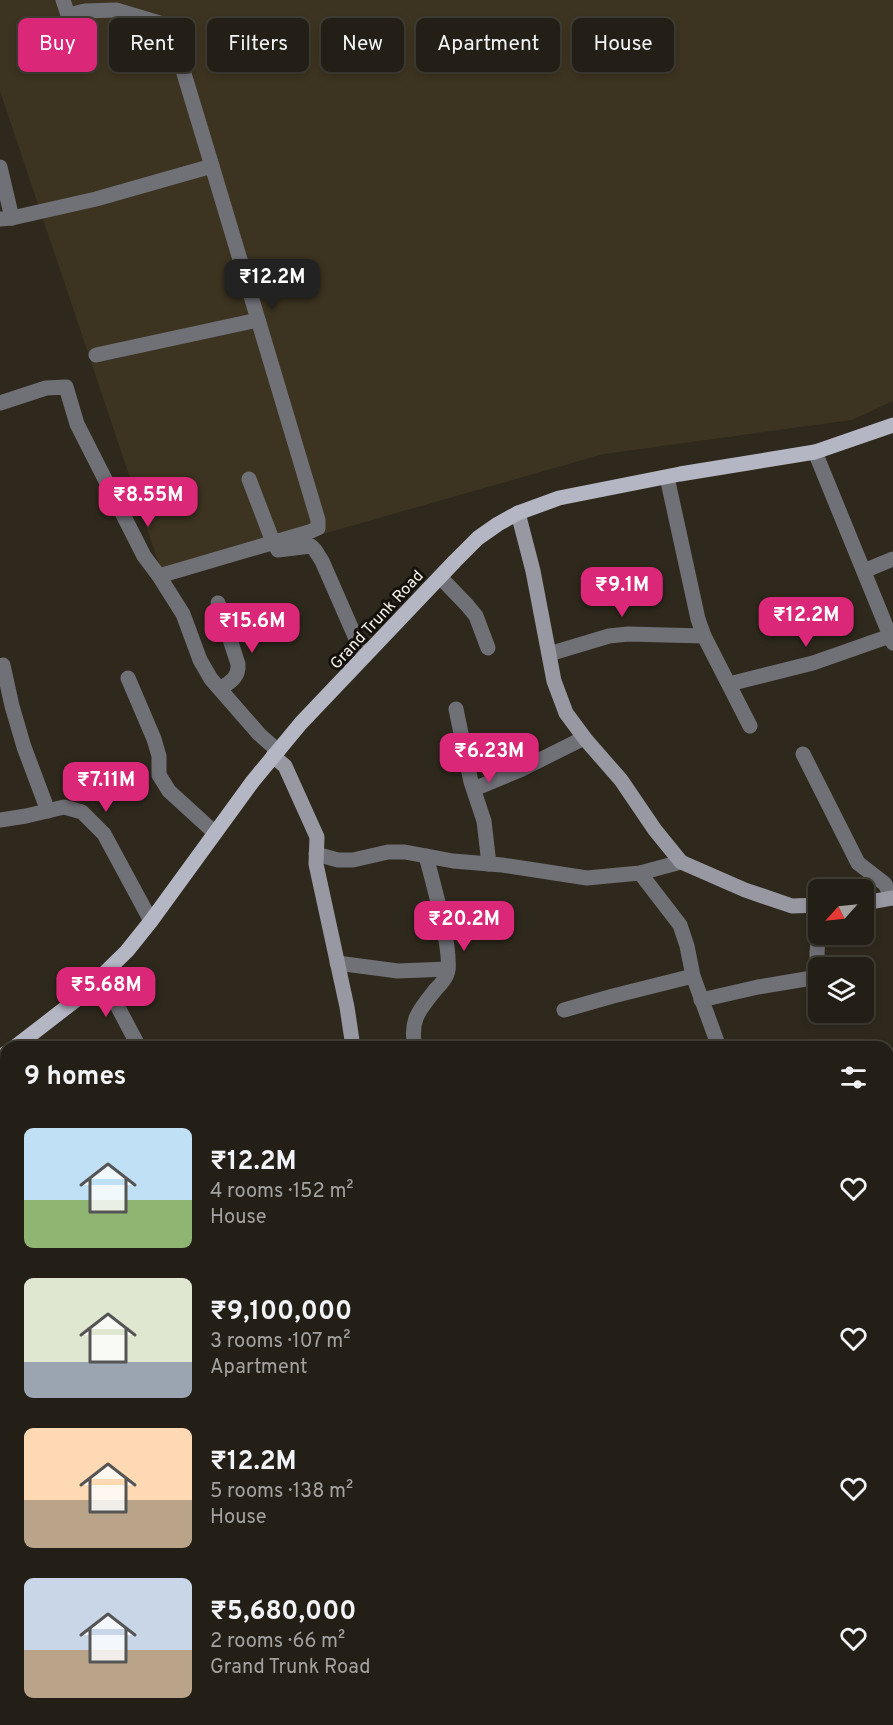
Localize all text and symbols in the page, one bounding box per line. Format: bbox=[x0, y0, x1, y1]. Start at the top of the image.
chip: Buy bbox=[18, 18, 97, 72]
chip: Rent bbox=[109, 18, 195, 72]
chip: Filters bbox=[207, 18, 309, 72]
chip: New bbox=[321, 18, 404, 72]
chip: Apartment bbox=[416, 18, 560, 72]
chip: House bbox=[572, 18, 674, 72]
pin: ₹12.2M bbox=[223, 259, 321, 310]
text: ₹12.2M bbox=[239, 265, 305, 291]
pin: ₹8.55M bbox=[99, 477, 197, 528]
text: ₹8.55M bbox=[113, 483, 183, 509]
street label: Grand Trunk Road bbox=[326, 567, 429, 674]
pin: ₹9.1M bbox=[580, 567, 664, 618]
text: ₹9.1M bbox=[595, 573, 649, 599]
pin: ₹12.2M bbox=[757, 597, 855, 648]
pin: ₹15.6M bbox=[203, 603, 301, 654]
text: ₹12.2M bbox=[773, 603, 839, 629]
text: ₹15.6M bbox=[219, 609, 285, 635]
pin: ₹6.23M bbox=[440, 733, 538, 784]
text: ₹6.23M bbox=[454, 739, 524, 765]
pin: ₹7.11M bbox=[57, 762, 155, 813]
text: ₹7.11M bbox=[77, 768, 135, 794]
north arrow bbox=[808, 879, 874, 945]
map controls bbox=[808, 879, 874, 1023]
pin: ₹20.2M bbox=[415, 901, 513, 952]
text: ₹20.2M bbox=[428, 907, 500, 933]
button: layers bbox=[808, 957, 874, 1023]
pin: ₹5.68M bbox=[57, 967, 155, 1018]
text: ₹5.68M bbox=[70, 973, 142, 999]
text: 9 homes bbox=[24, 1061, 126, 1094]
icon: filters bbox=[837, 1061, 870, 1094]
text: ₹12.2M bbox=[210, 1146, 297, 1179]
icon: home bbox=[72, 1152, 144, 1224]
icon: heart bbox=[837, 1172, 870, 1205]
text: 4 rooms · 152 m² bbox=[210, 1179, 354, 1205]
text: House bbox=[210, 1205, 266, 1231]
text: ₹9,100,000 bbox=[210, 1296, 352, 1329]
icon: home bbox=[72, 1302, 144, 1374]
icon: heart bbox=[837, 1322, 870, 1355]
text: 3 rooms · 107 m² bbox=[210, 1329, 351, 1355]
text: Apartment bbox=[210, 1355, 308, 1381]
text: ₹12.2M bbox=[210, 1446, 297, 1479]
icon: home bbox=[72, 1452, 144, 1524]
icon: heart bbox=[837, 1472, 870, 1505]
text: 5 rooms · 138 m² bbox=[210, 1479, 353, 1505]
text: House bbox=[210, 1505, 266, 1531]
text: ₹5,680,000 bbox=[210, 1596, 356, 1629]
icon: home bbox=[72, 1602, 144, 1674]
icon: heart bbox=[837, 1622, 870, 1655]
text: 2 rooms · 66 m² bbox=[210, 1629, 345, 1655]
text: Grand Trunk Road bbox=[210, 1655, 370, 1681]

